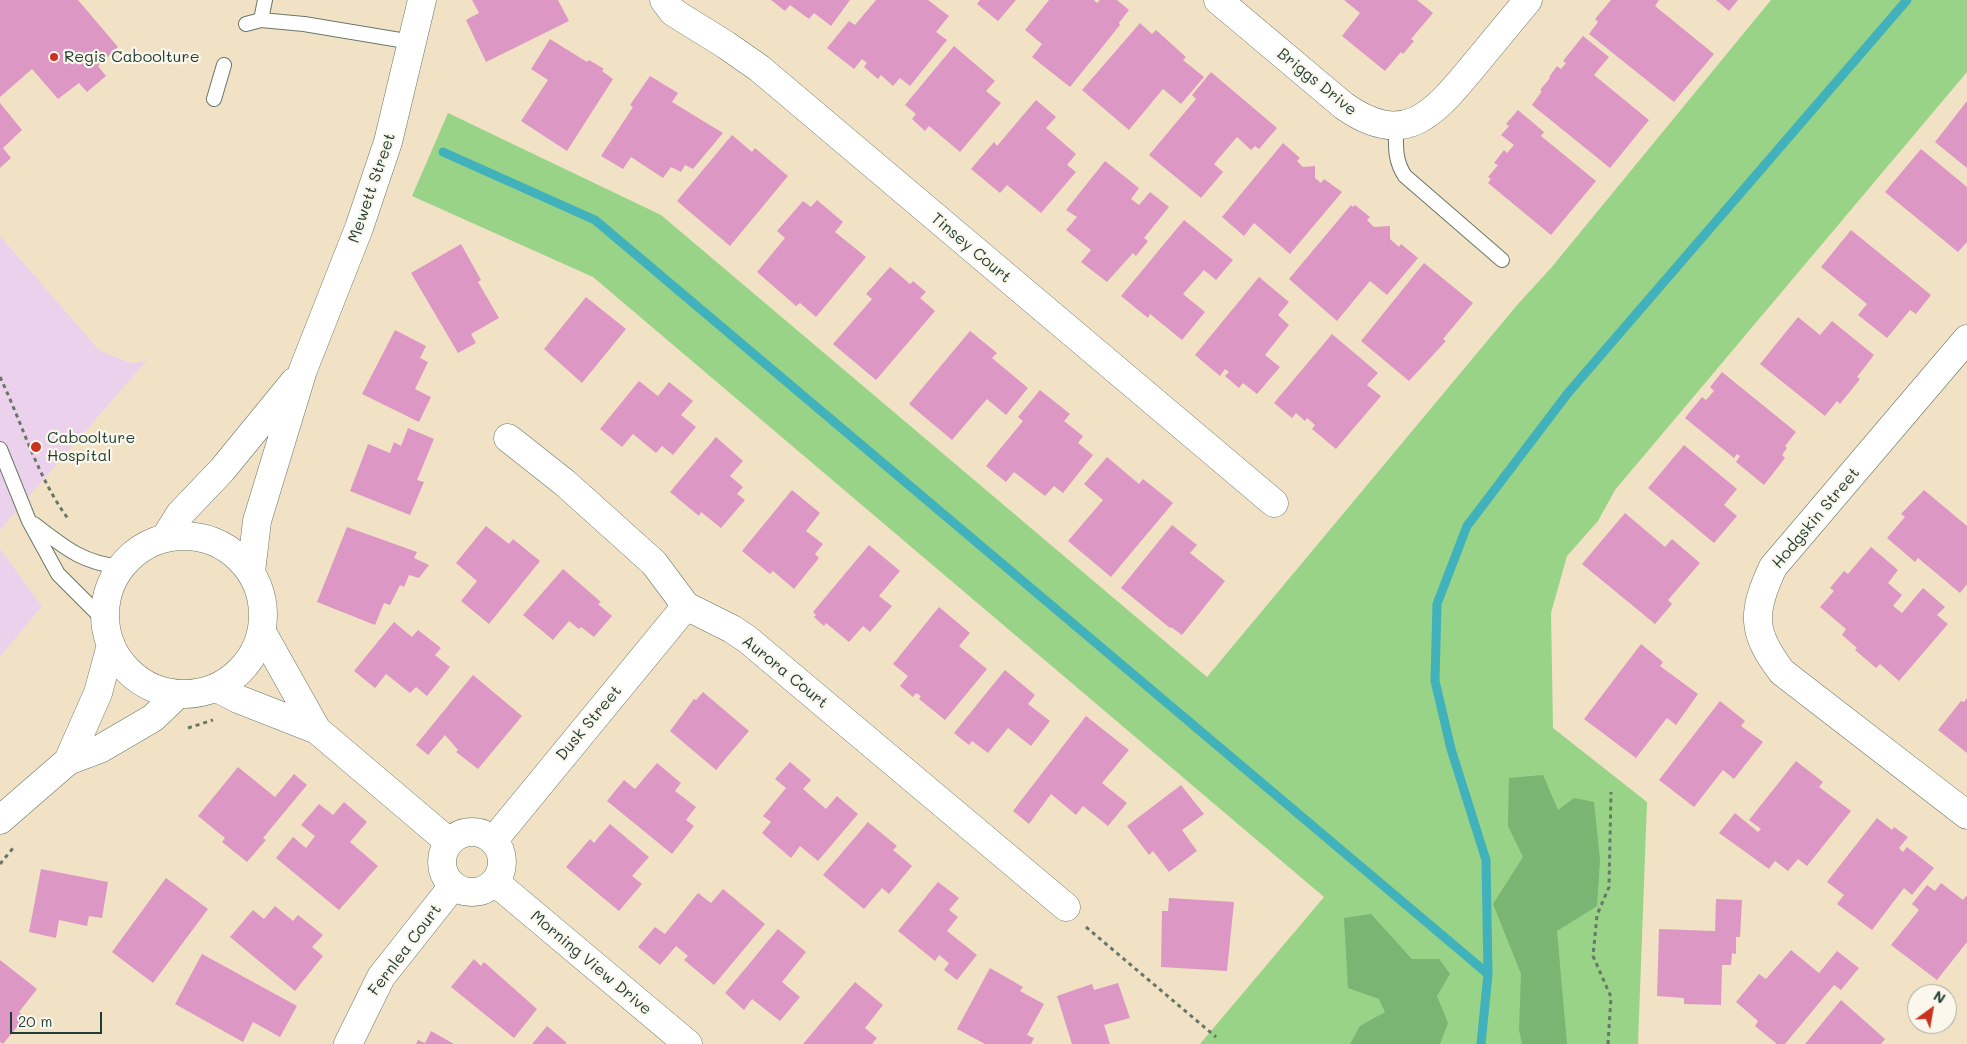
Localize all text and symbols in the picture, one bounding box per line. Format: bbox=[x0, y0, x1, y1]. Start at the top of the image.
street label: Briggs Drive bbox=[1273, 44, 1361, 120]
place label: Regis Caboolture bbox=[64, 47, 200, 67]
marker: Regis Caboolture bbox=[48, 51, 60, 63]
street label: Mewett Street bbox=[344, 130, 400, 246]
street label: Tinsey Court bbox=[927, 209, 1015, 287]
place label: Caboolture Hospital bbox=[47, 428, 135, 466]
marker: Caboolture Hospital bbox=[29, 440, 43, 454]
street label: Hodgskin Street bbox=[1768, 463, 1864, 573]
street label: Aurora Court bbox=[738, 631, 832, 713]
street label: Dusk Street bbox=[552, 682, 626, 764]
street label: Fernlea Court bbox=[364, 901, 446, 999]
street label: Morning View Drive bbox=[527, 907, 655, 1019]
north arrow bbox=[1907, 984, 1957, 1034]
text: N bbox=[1930, 986, 1949, 1008]
scale bar bbox=[12, 1002, 105, 1034]
text: 20 m bbox=[18, 1011, 52, 1031]

